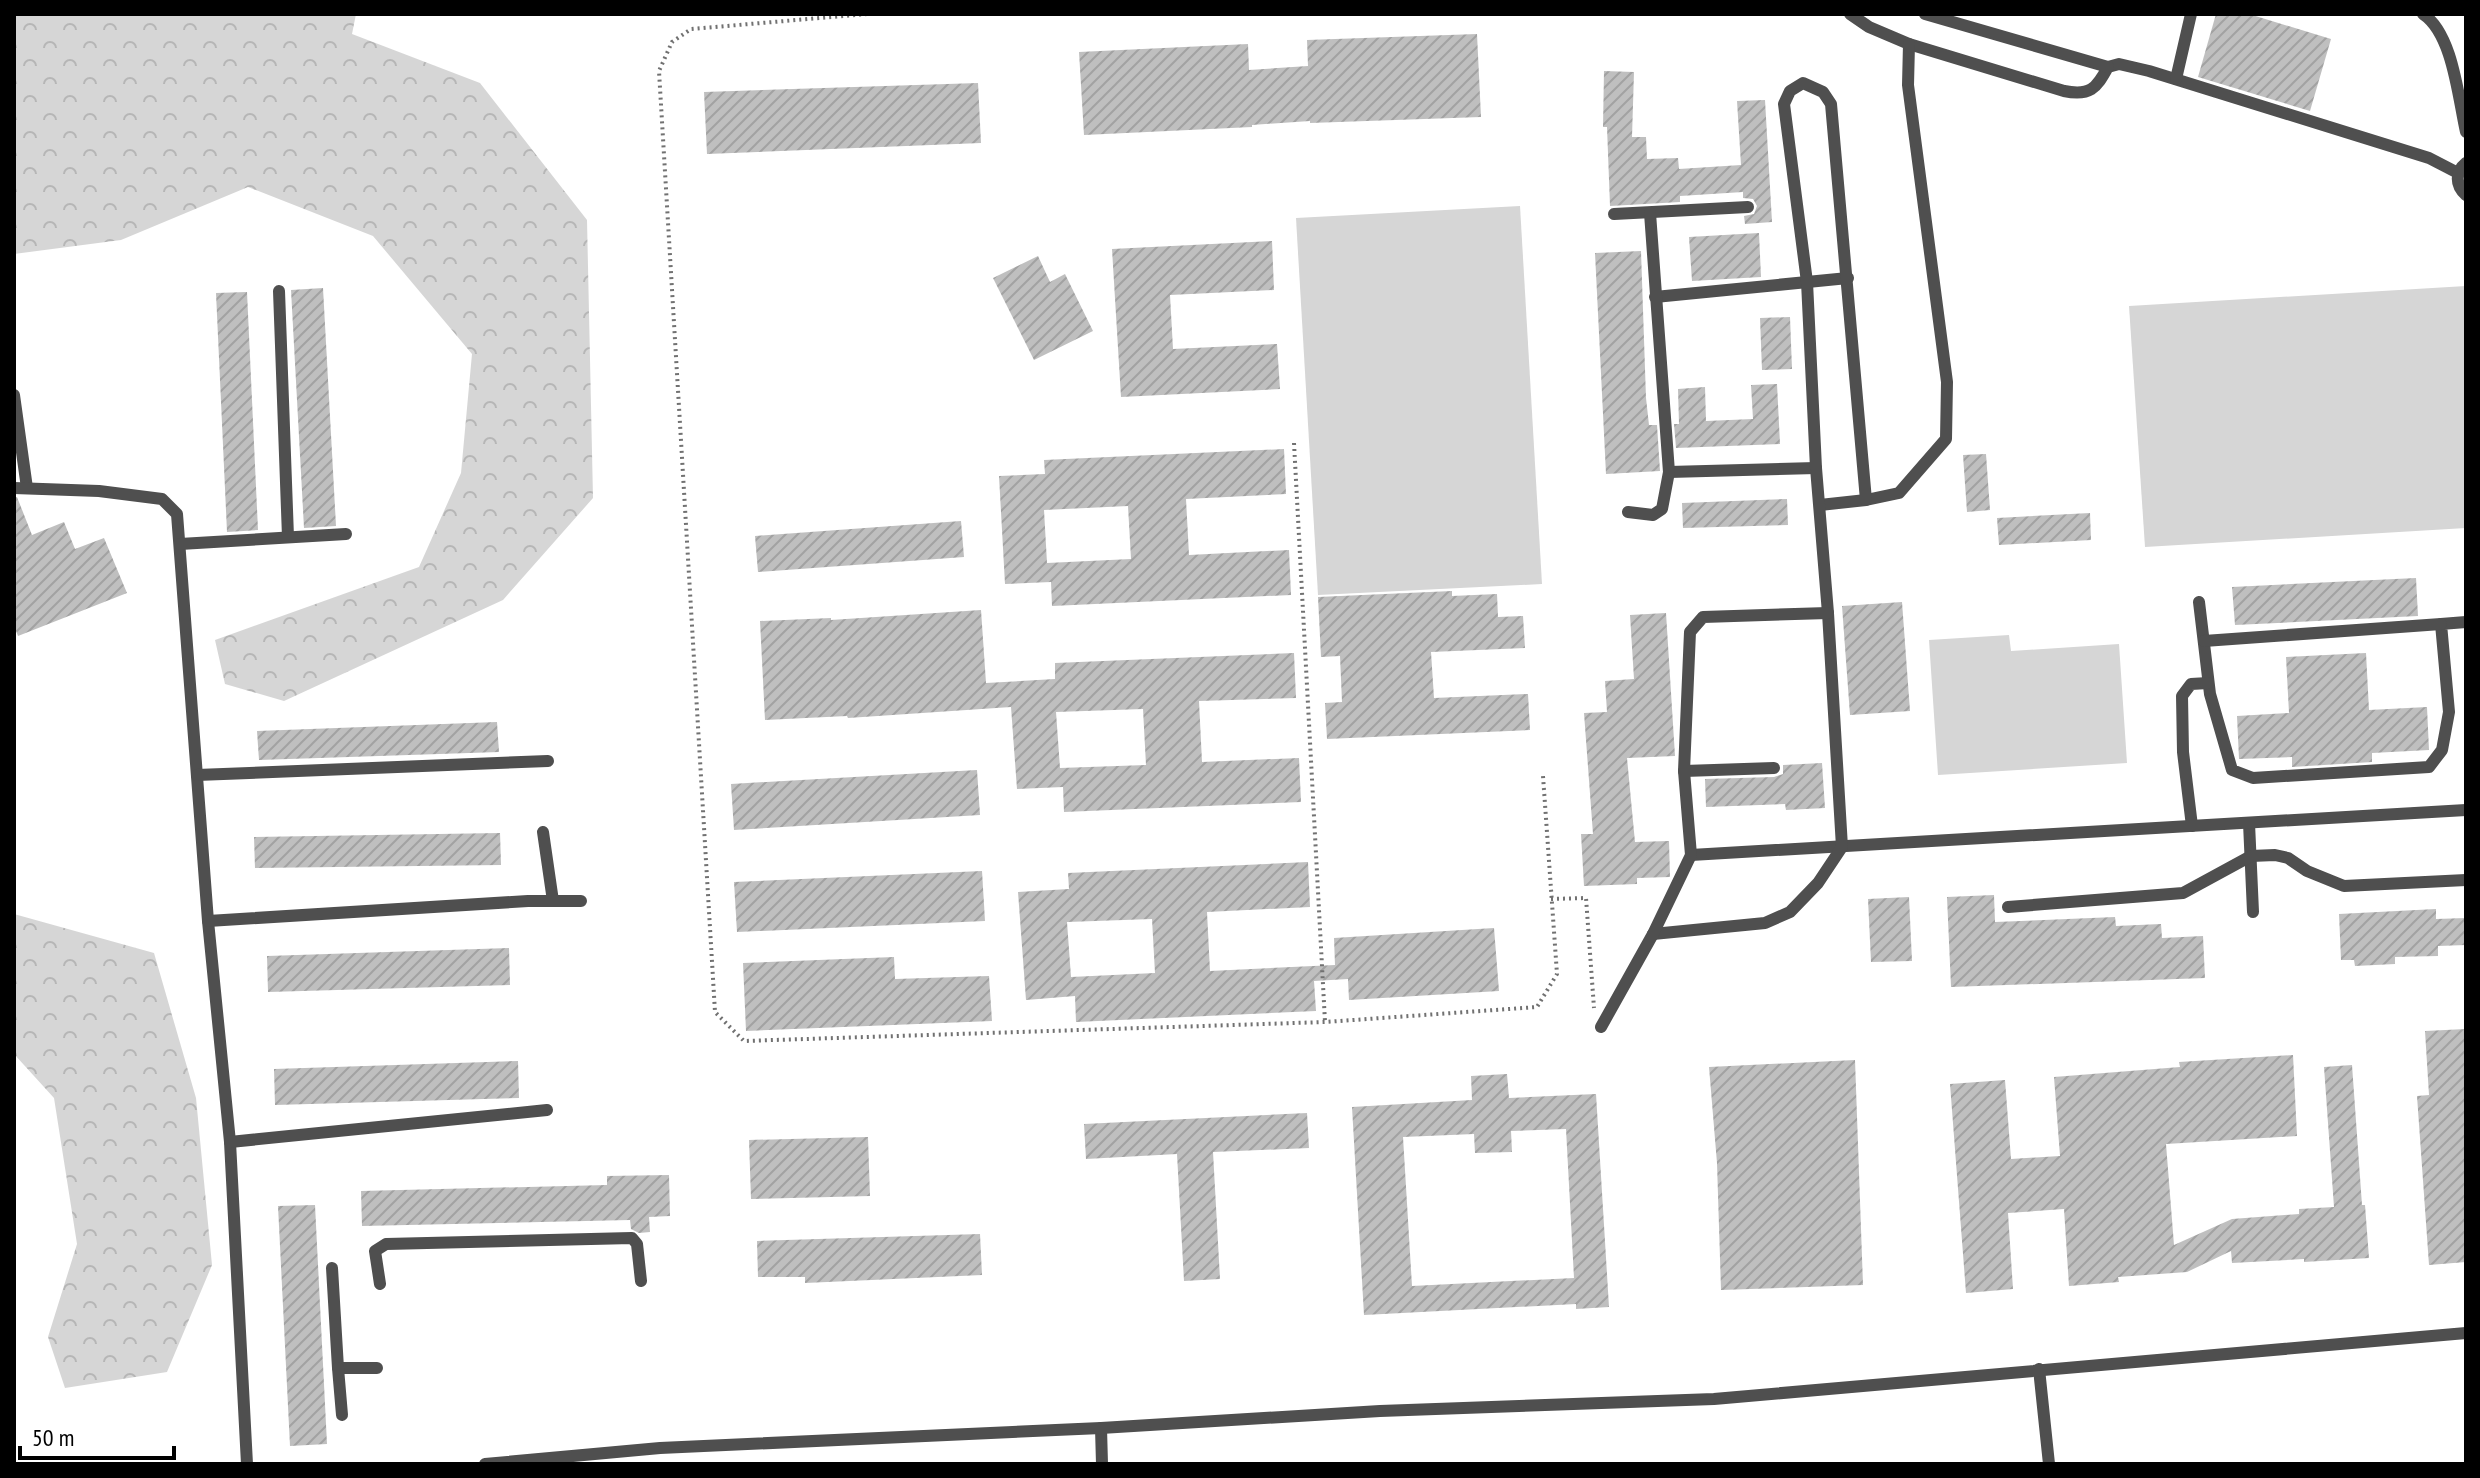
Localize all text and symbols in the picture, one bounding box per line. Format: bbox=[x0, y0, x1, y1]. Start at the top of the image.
scale bar bbox=[20, 1410, 174, 1460]
text: 50 m bbox=[32, 1422, 74, 1453]

